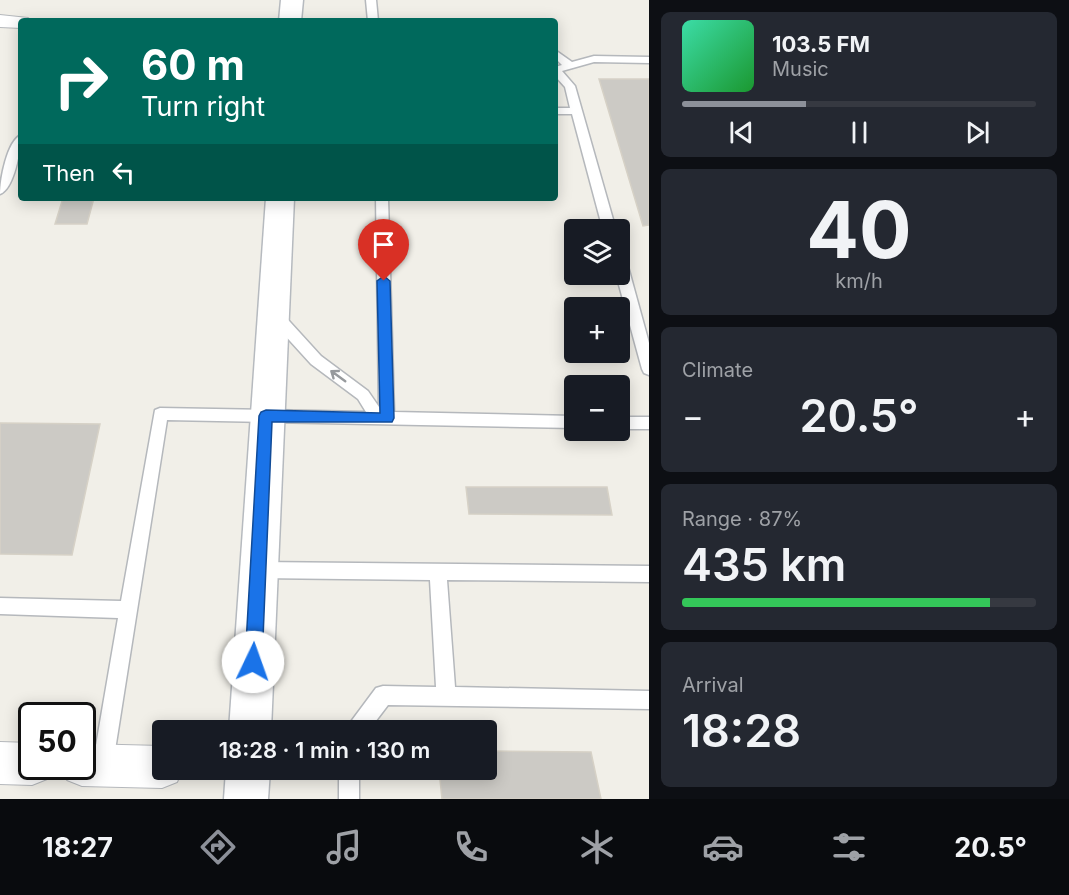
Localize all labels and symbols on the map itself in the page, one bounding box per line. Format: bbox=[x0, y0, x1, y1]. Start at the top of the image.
pin bbox=[358, 219, 409, 281]
one-way arrow bbox=[331, 370, 347, 382]
position arrow bbox=[221, 630, 285, 694]
speed limit sign: 50 bbox=[18, 702, 96, 780]

